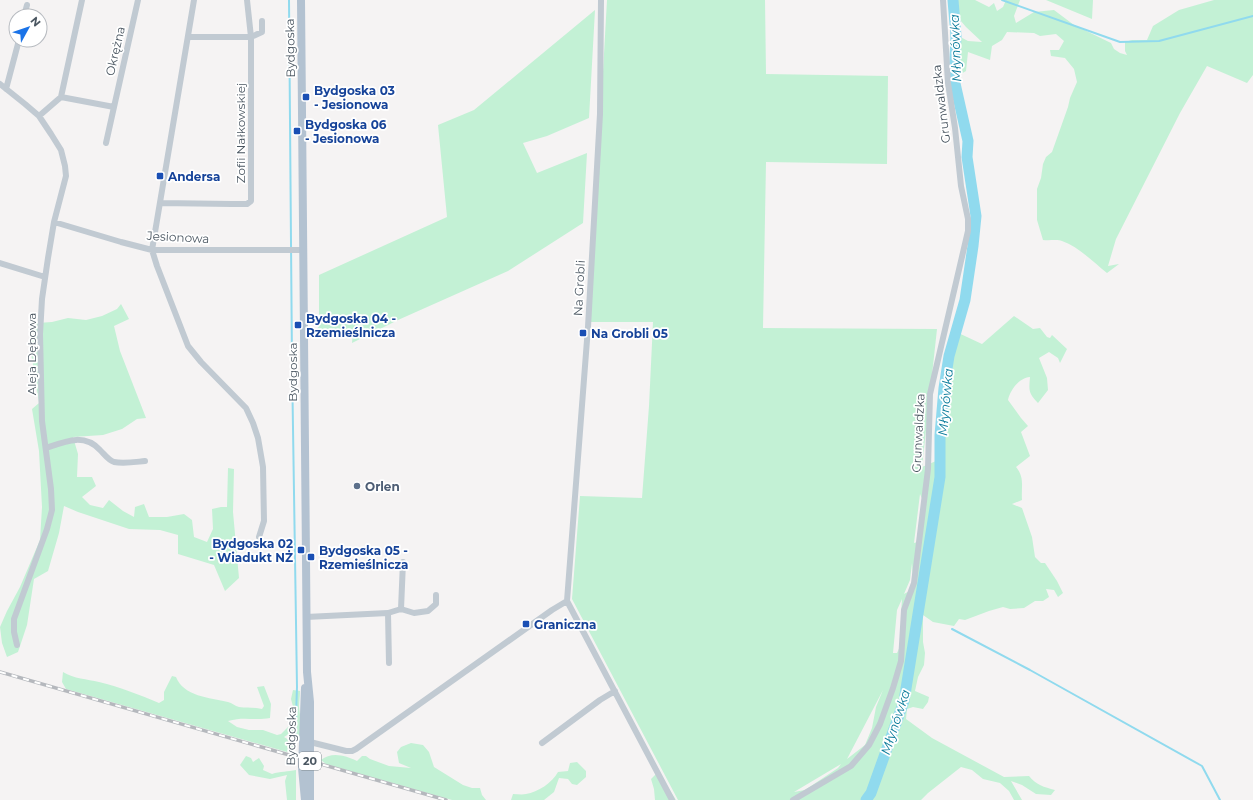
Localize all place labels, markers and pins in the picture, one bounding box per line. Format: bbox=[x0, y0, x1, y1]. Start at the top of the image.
place label: Bydgoska 03 - Jesionowa bbox=[314, 83, 395, 112]
marker: Bydgoska 03 - Jesionowa bbox=[301, 92, 311, 102]
place label: Bydgoska 06 - Jesionowa bbox=[305, 117, 387, 146]
marker: Bydgoska 06 - Jesionowa bbox=[292, 126, 302, 136]
place label: Andersa bbox=[167, 169, 220, 184]
marker: Andersa bbox=[155, 171, 165, 181]
place label: Bydgoska 04 - Rzemieślnicza bbox=[306, 311, 396, 340]
marker: Bydgoska 04 - Rzemieślnicza bbox=[293, 320, 303, 330]
place label: Na Grobli 05 bbox=[591, 326, 668, 341]
marker: Na Grobli 05 bbox=[578, 328, 588, 338]
place label: Orlen bbox=[365, 479, 400, 494]
marker: Orlen bbox=[352, 481, 362, 491]
place label: Bydgoska 02 - Wiadukt NŻ bbox=[209, 536, 293, 565]
place label: Bydgoska 05 - Rzemieślnicza bbox=[319, 543, 408, 572]
marker: Bydgoska 02 - Wiadukt NŻ bbox=[296, 545, 306, 555]
marker: Bydgoska 05 - Rzemieślnicza bbox=[306, 552, 316, 562]
place label: Graniczna bbox=[534, 617, 597, 632]
marker: Graniczna bbox=[521, 619, 531, 629]

